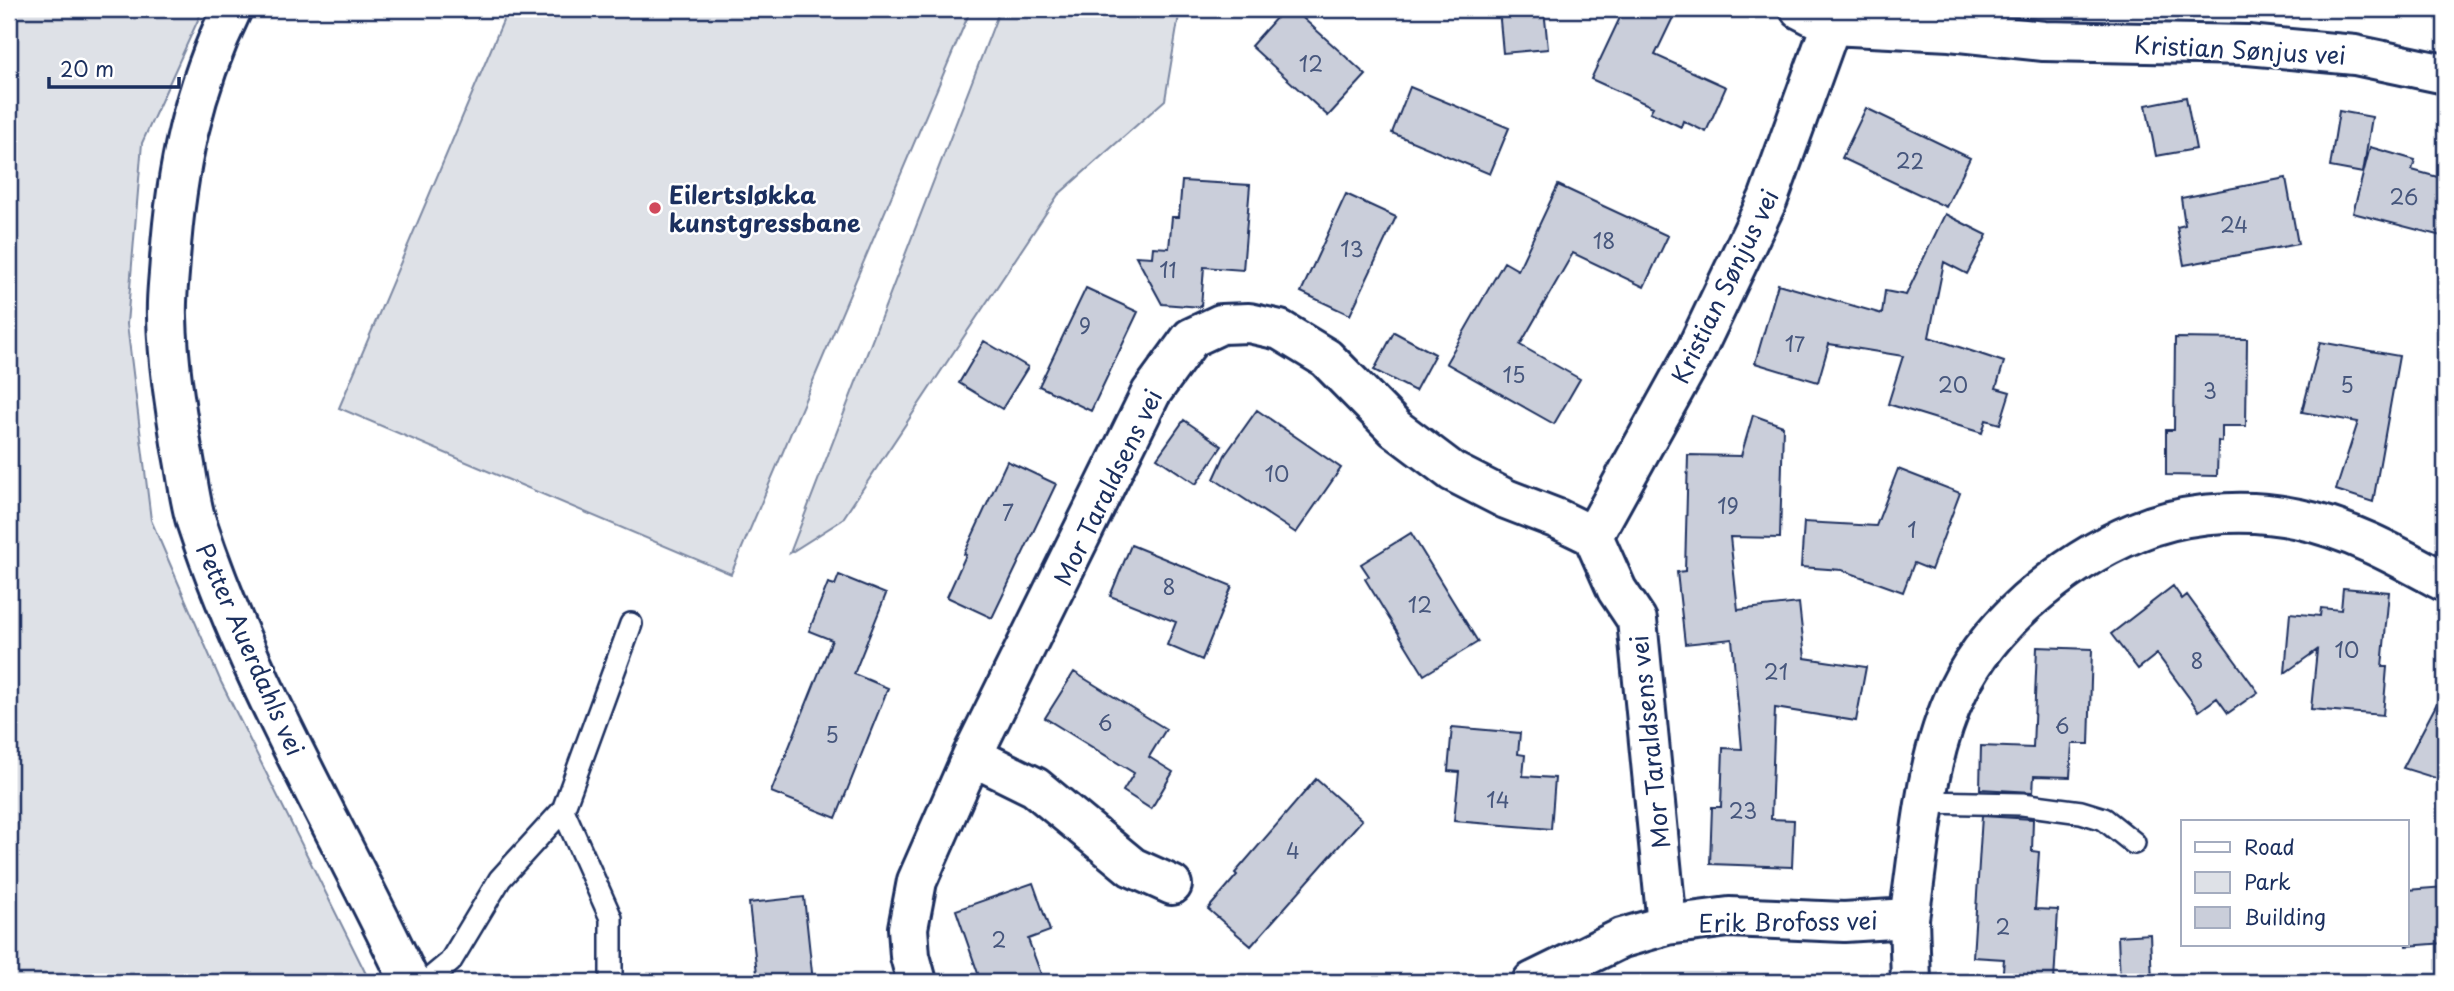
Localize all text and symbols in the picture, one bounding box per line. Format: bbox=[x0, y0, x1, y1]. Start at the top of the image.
street label: Kristian Sønjus vei bbox=[2133, 25, 2347, 73]
scale bar bbox=[49, 46, 178, 90]
house number: 12 bbox=[1299, 47, 1323, 79]
text: 20 m bbox=[60, 52, 114, 84]
house number: 22 bbox=[1896, 144, 1924, 176]
place label: Eilertsløkka kunstgressbane bbox=[669, 176, 861, 240]
house number: 26 bbox=[2390, 180, 2418, 212]
street label: Kristian Sønjus vei bbox=[1661, 183, 1787, 389]
marker: Eilertsløkka kunstgressbane bbox=[647, 200, 663, 216]
house number: 24 bbox=[2220, 208, 2248, 240]
house number: 18 bbox=[1593, 224, 1615, 256]
house number: 13 bbox=[1340, 232, 1364, 264]
house number: 11 bbox=[1159, 253, 1177, 285]
house number: 9 bbox=[1079, 309, 1091, 341]
house number: 17 bbox=[1785, 327, 1805, 359]
house number: 15 bbox=[1503, 358, 1525, 390]
house number: 20 bbox=[1938, 368, 1968, 400]
house number: 5 bbox=[2340, 368, 2354, 400]
house number: 3 bbox=[2203, 374, 2217, 406]
street label: Mor Taraldsens vei bbox=[1044, 383, 1170, 591]
house number: 10 bbox=[1265, 457, 1289, 489]
house number: 19 bbox=[1717, 489, 1739, 521]
house number: 7 bbox=[1002, 496, 1014, 528]
house number: 1 bbox=[1907, 513, 1917, 545]
street label: Petter Auerdahls vei bbox=[188, 537, 314, 761]
house number: 8 bbox=[1162, 570, 1176, 602]
house number: 12 bbox=[1408, 588, 1432, 620]
house number: 10 bbox=[2335, 633, 2359, 665]
street label: Mor Taraldsens vei bbox=[1620, 634, 1678, 850]
house number: 8 bbox=[2190, 644, 2204, 676]
house number: 21 bbox=[1764, 655, 1788, 687]
house number: 6 bbox=[1098, 706, 1112, 738]
house number: 6 bbox=[2055, 709, 2069, 741]
house number: 5 bbox=[825, 718, 839, 750]
house number: 14 bbox=[1486, 783, 1510, 815]
house number: 23 bbox=[1729, 794, 1757, 826]
legend bbox=[2181, 820, 2408, 946]
text: Road bbox=[2244, 830, 2295, 862]
house number: 4 bbox=[1286, 834, 1300, 866]
text: Park bbox=[2244, 865, 2291, 897]
text: Building bbox=[2244, 900, 2326, 932]
street label: Erik Brofoss vei bbox=[1698, 901, 1878, 941]
house number: 2 bbox=[1996, 910, 2010, 942]
house number: 2 bbox=[992, 923, 1006, 955]

